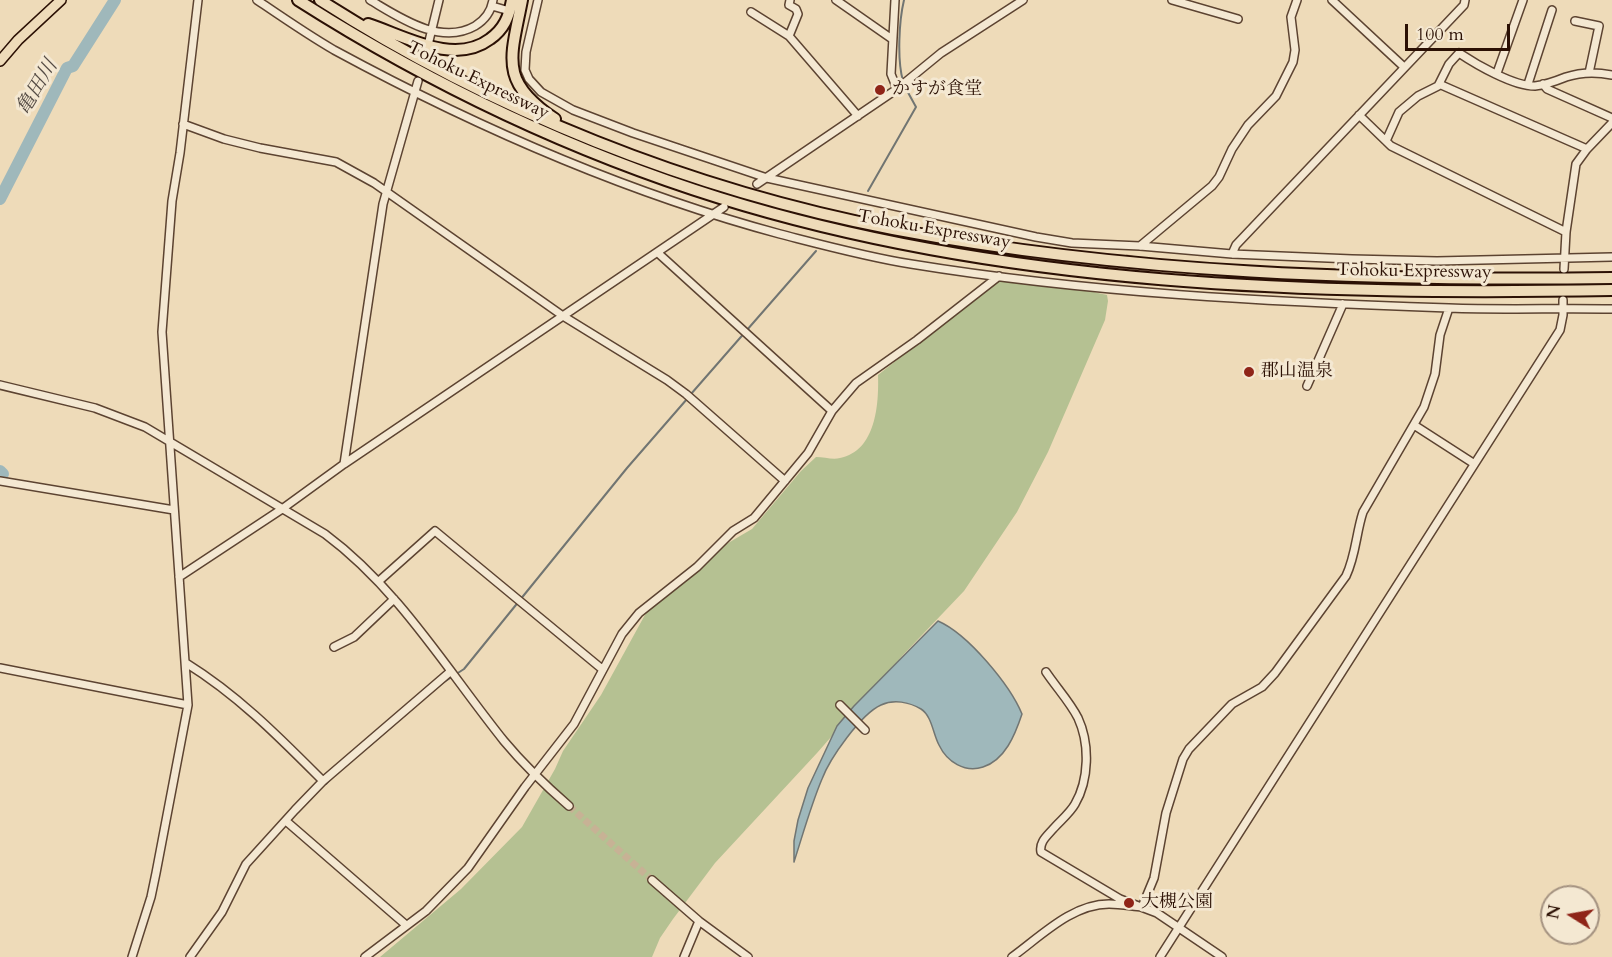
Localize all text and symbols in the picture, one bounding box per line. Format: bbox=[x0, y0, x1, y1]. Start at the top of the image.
scale bar bbox=[1408, 12, 1513, 50]
text: 100 m bbox=[1416, 22, 1464, 47]
street label: Tohoku Expressway bbox=[404, 37, 552, 125]
water label: 亀田川 bbox=[12, 56, 64, 120]
place label: かすが食堂 bbox=[892, 79, 982, 101]
marker: かすが食堂 bbox=[873, 83, 887, 97]
street label: Tohoku Expressway bbox=[856, 206, 1012, 254]
street label: Tohoku Expressway bbox=[1336, 260, 1492, 284]
place label: 郡山温泉 bbox=[1261, 361, 1333, 383]
marker: 郡山温泉 bbox=[1242, 365, 1256, 379]
north arrow bbox=[1540, 885, 1600, 945]
place label: 大槻公園 bbox=[1141, 892, 1213, 914]
marker: 大槻公園 bbox=[1122, 896, 1136, 910]
text: N bbox=[1542, 903, 1566, 921]

